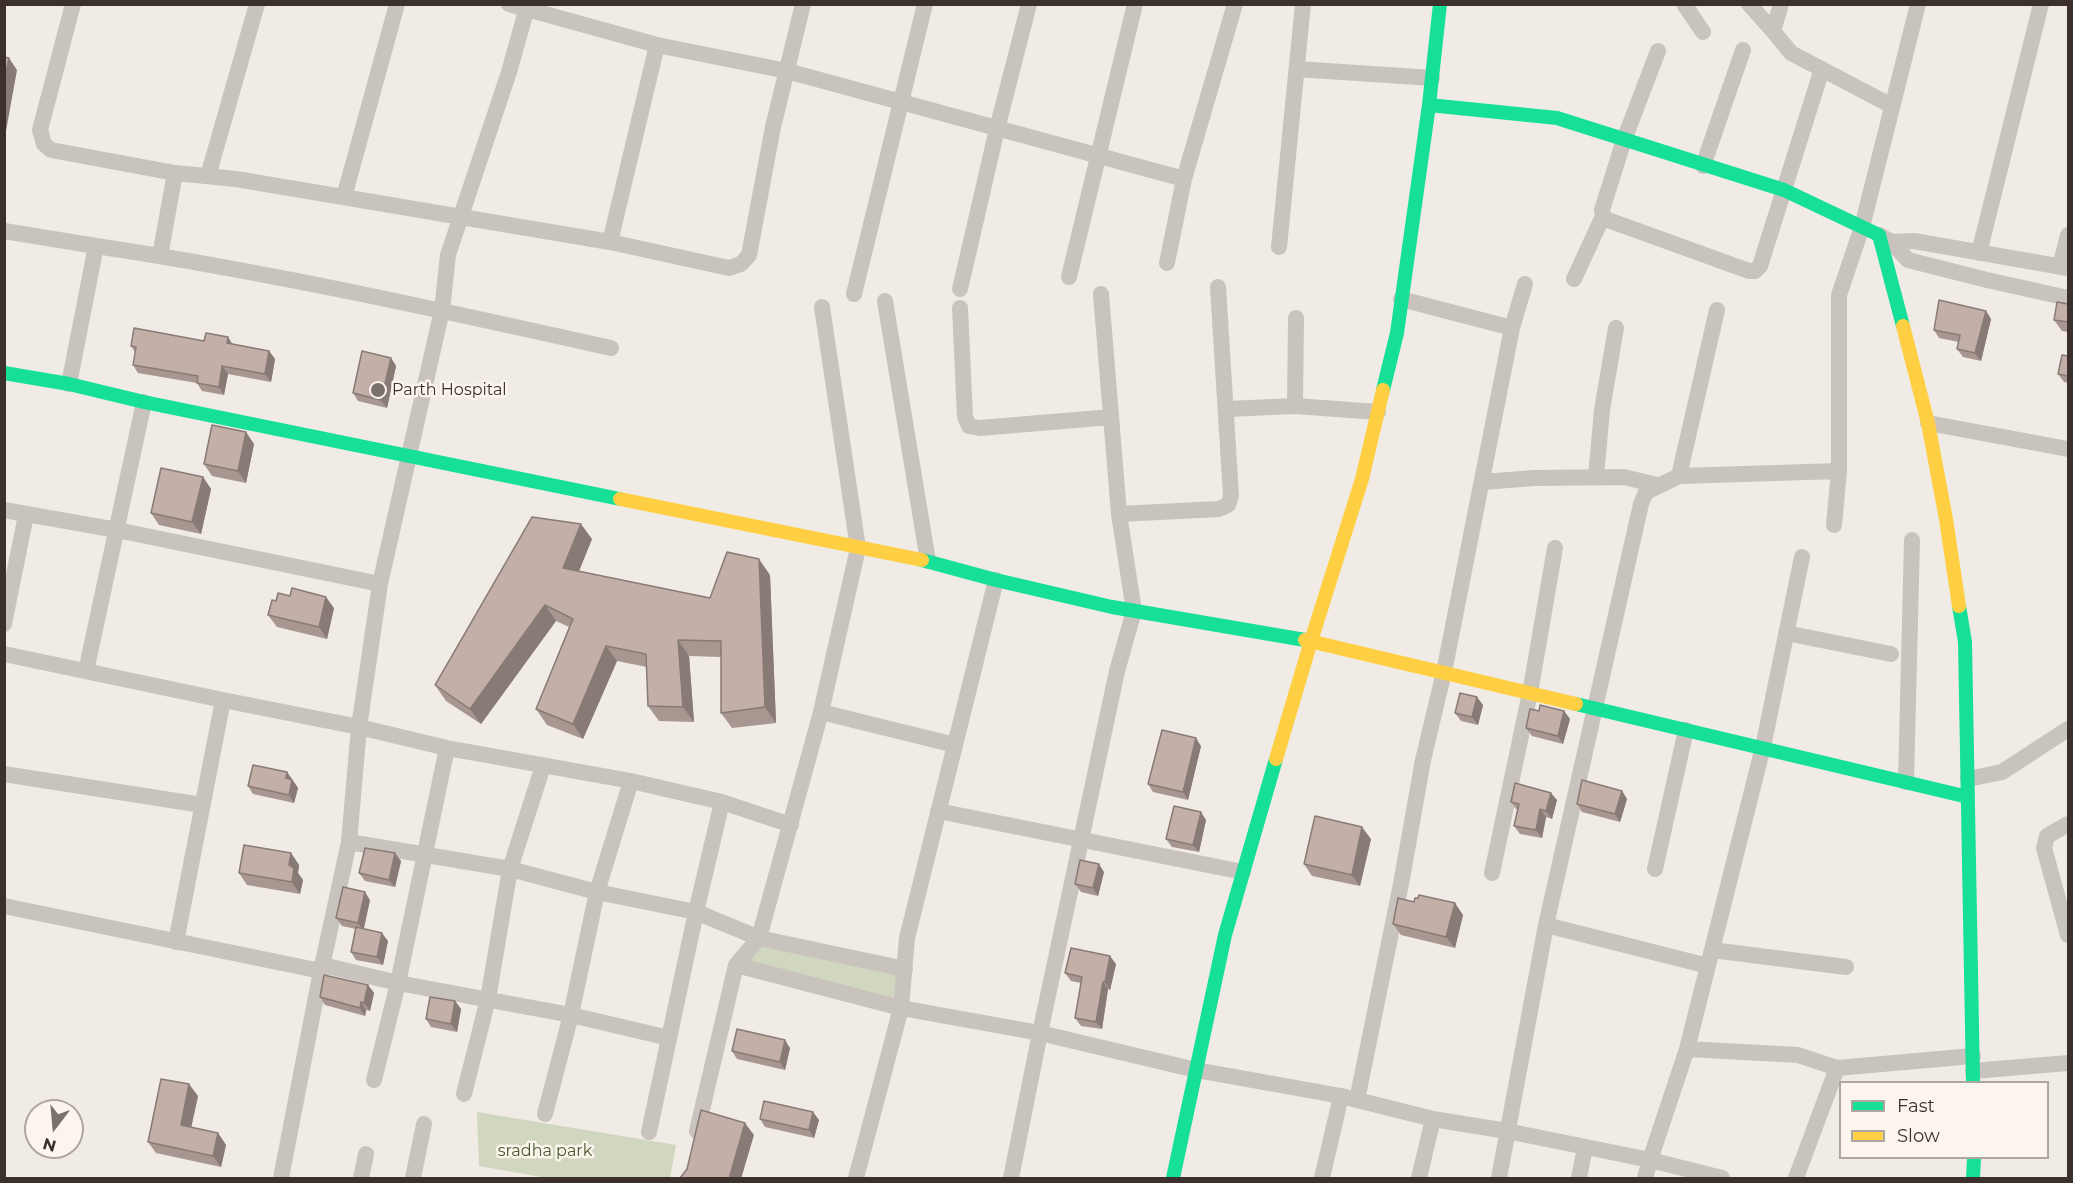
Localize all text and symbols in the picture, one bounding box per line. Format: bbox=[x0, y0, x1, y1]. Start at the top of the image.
place label: Parth Hospital bbox=[392, 380, 507, 400]
marker: Parth Hospital bbox=[369, 381, 387, 399]
legend bbox=[1839, 1081, 2049, 1159]
text: Fast bbox=[1897, 1095, 1935, 1117]
north arrow bbox=[24, 1099, 84, 1159]
text: Slow bbox=[1897, 1125, 1940, 1147]
text: N bbox=[41, 1134, 58, 1156]
park label: sradha park bbox=[498, 1141, 592, 1161]

